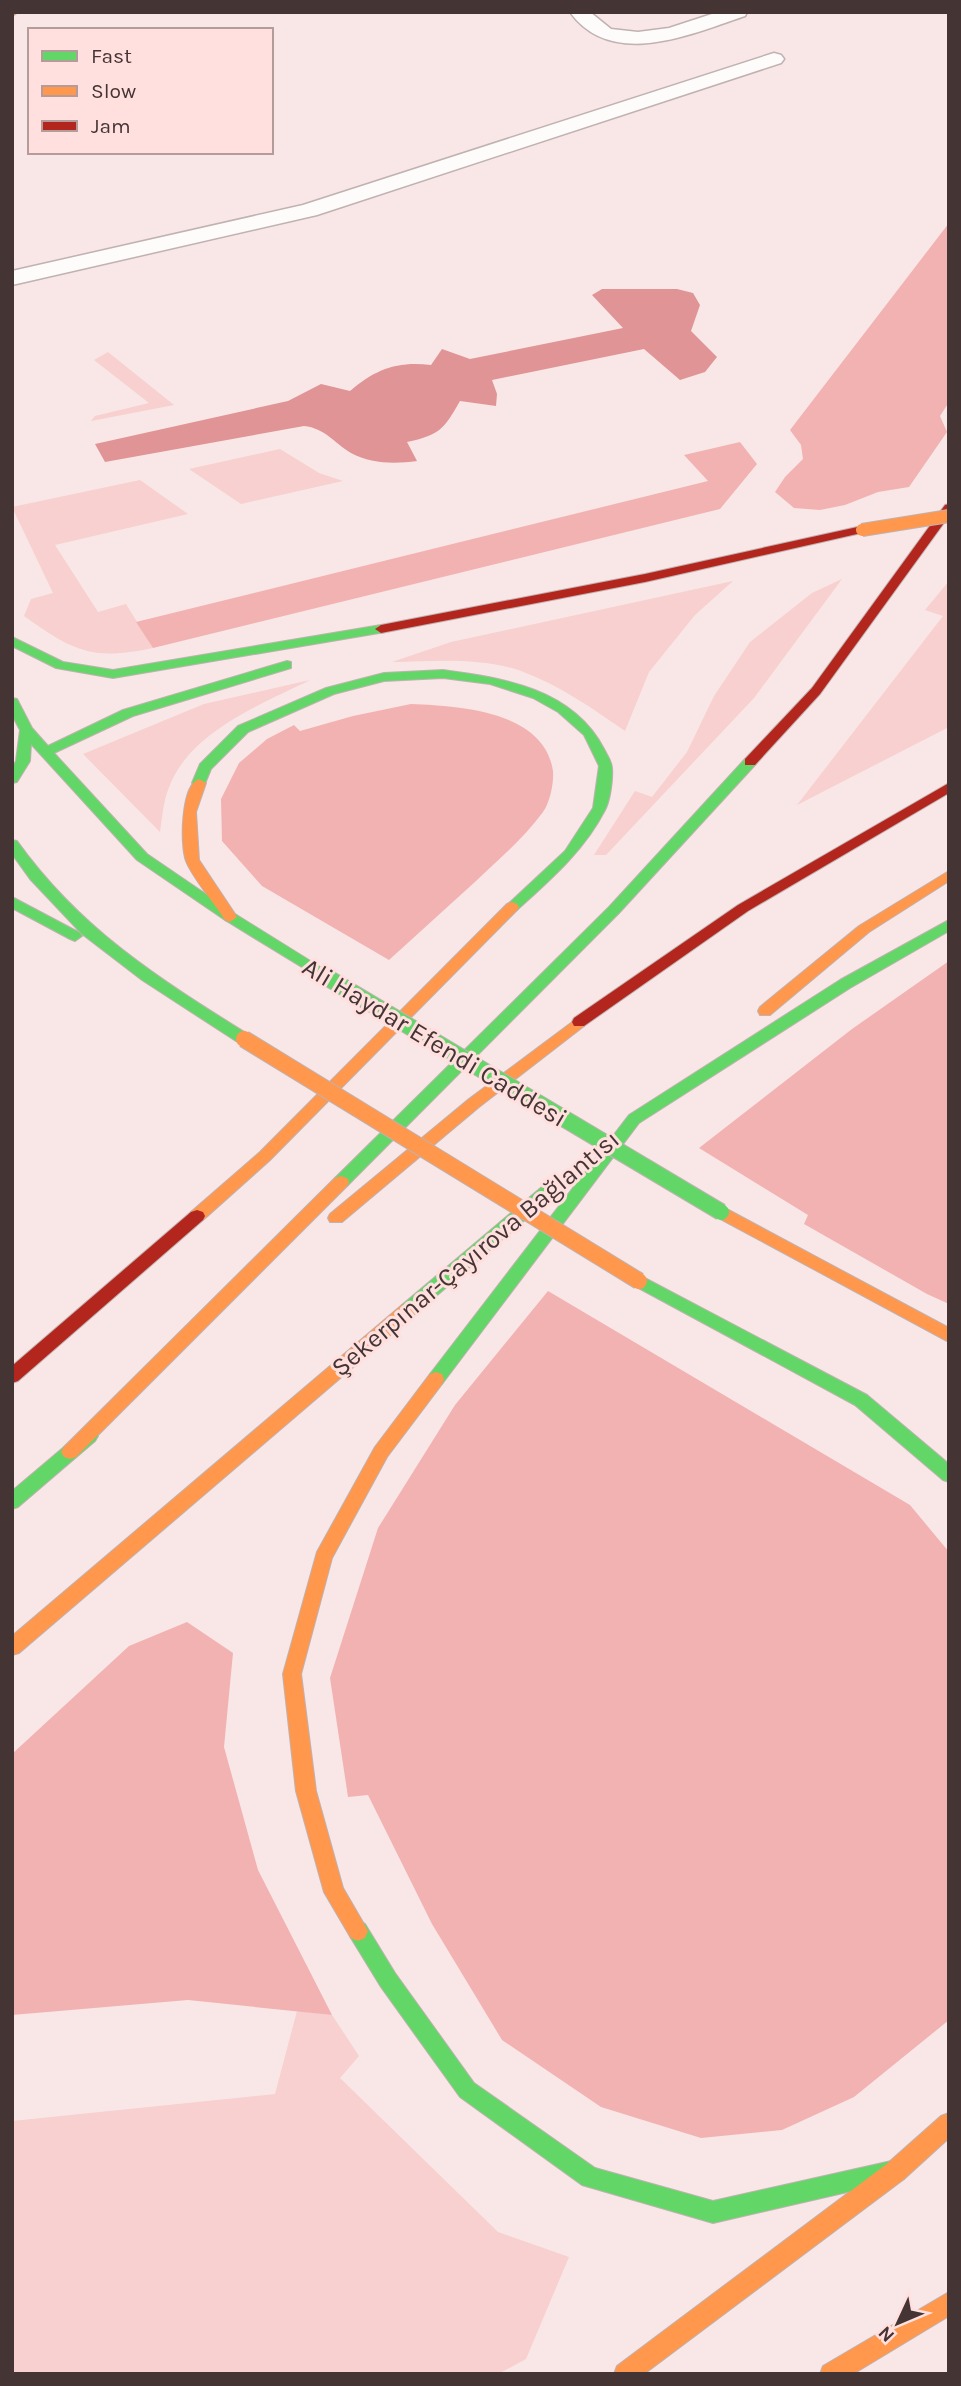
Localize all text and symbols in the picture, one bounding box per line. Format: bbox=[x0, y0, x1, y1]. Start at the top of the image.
legend bbox=[28, 28, 273, 154]
text: Fast bbox=[91, 44, 132, 68]
text: Slow bbox=[91, 79, 136, 103]
text: Jam bbox=[91, 114, 131, 138]
street label: Ali Haydar Efendi Caddesi bbox=[297, 951, 573, 1134]
street label: Şekerpınar-Çayırova Bağlantısı bbox=[325, 1124, 626, 1383]
north arrow bbox=[863, 2288, 933, 2358]
text: N bbox=[874, 2322, 899, 2347]

